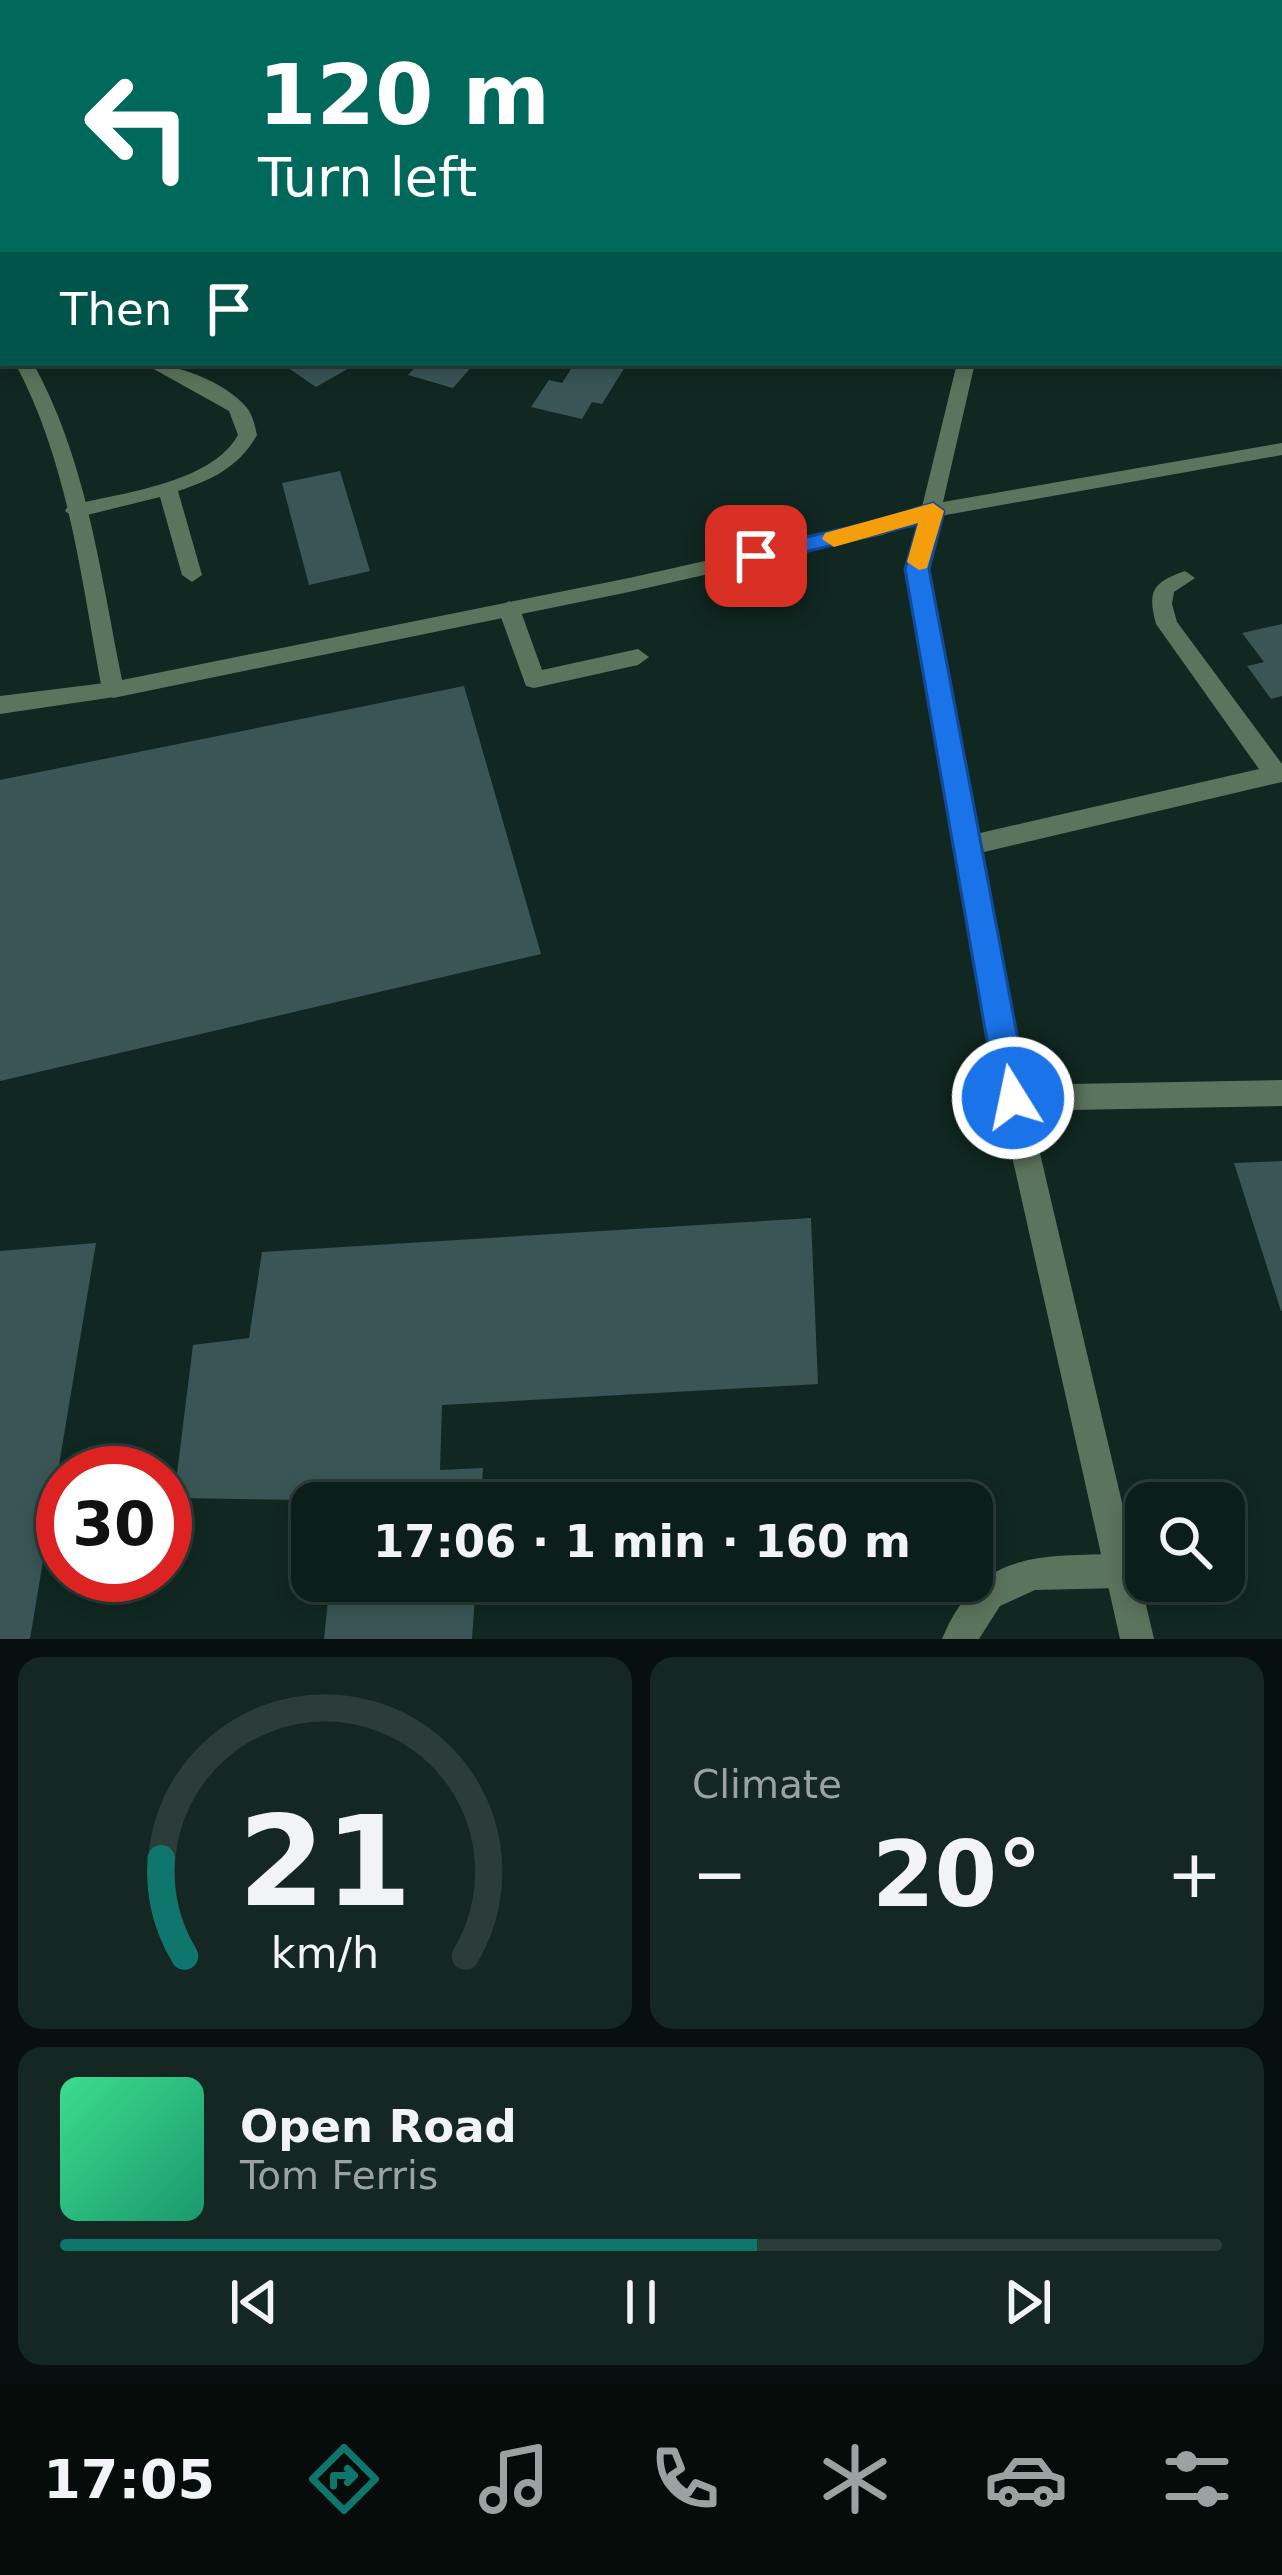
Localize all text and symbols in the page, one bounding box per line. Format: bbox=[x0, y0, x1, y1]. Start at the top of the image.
text: 120 m bbox=[258, 46, 550, 144]
icon: left bbox=[60, 48, 216, 204]
text: Turn left bbox=[258, 146, 477, 209]
icon: arrive bbox=[196, 276, 262, 342]
text: Then bbox=[60, 283, 172, 336]
pin bbox=[705, 505, 807, 607]
icon: arrive bbox=[723, 523, 789, 589]
position arrow bbox=[950, 1035, 1076, 1161]
speed limit sign: 30 bbox=[36, 1446, 192, 1602]
map controls bbox=[1125, 1482, 1245, 1602]
button: search bbox=[1125, 1482, 1245, 1602]
text: 17:06 · 1 min · 160 m bbox=[373, 1515, 911, 1568]
text: Climate bbox=[692, 1762, 842, 1807]
text: 21 bbox=[238, 1789, 412, 1934]
text: 20° bbox=[872, 1822, 1042, 1927]
text: − bbox=[692, 1836, 747, 1913]
text: + bbox=[1167, 1836, 1222, 1913]
text: km/h bbox=[271, 1928, 379, 1978]
text: Open Road bbox=[240, 2100, 517, 2153]
text: Tom Ferris bbox=[240, 2153, 438, 2198]
icon: previous bbox=[221, 2269, 287, 2335]
icon: pause bbox=[608, 2269, 674, 2335]
icon: next bbox=[995, 2269, 1061, 2335]
icon: directions bbox=[302, 2437, 386, 2521]
icon: music bbox=[472, 2437, 556, 2521]
icon: phone bbox=[643, 2437, 727, 2521]
icon: climate bbox=[813, 2437, 897, 2521]
icon: car bbox=[984, 2437, 1068, 2521]
icon: filters bbox=[1155, 2437, 1239, 2521]
text: 17:05 bbox=[43, 2448, 215, 2511]

